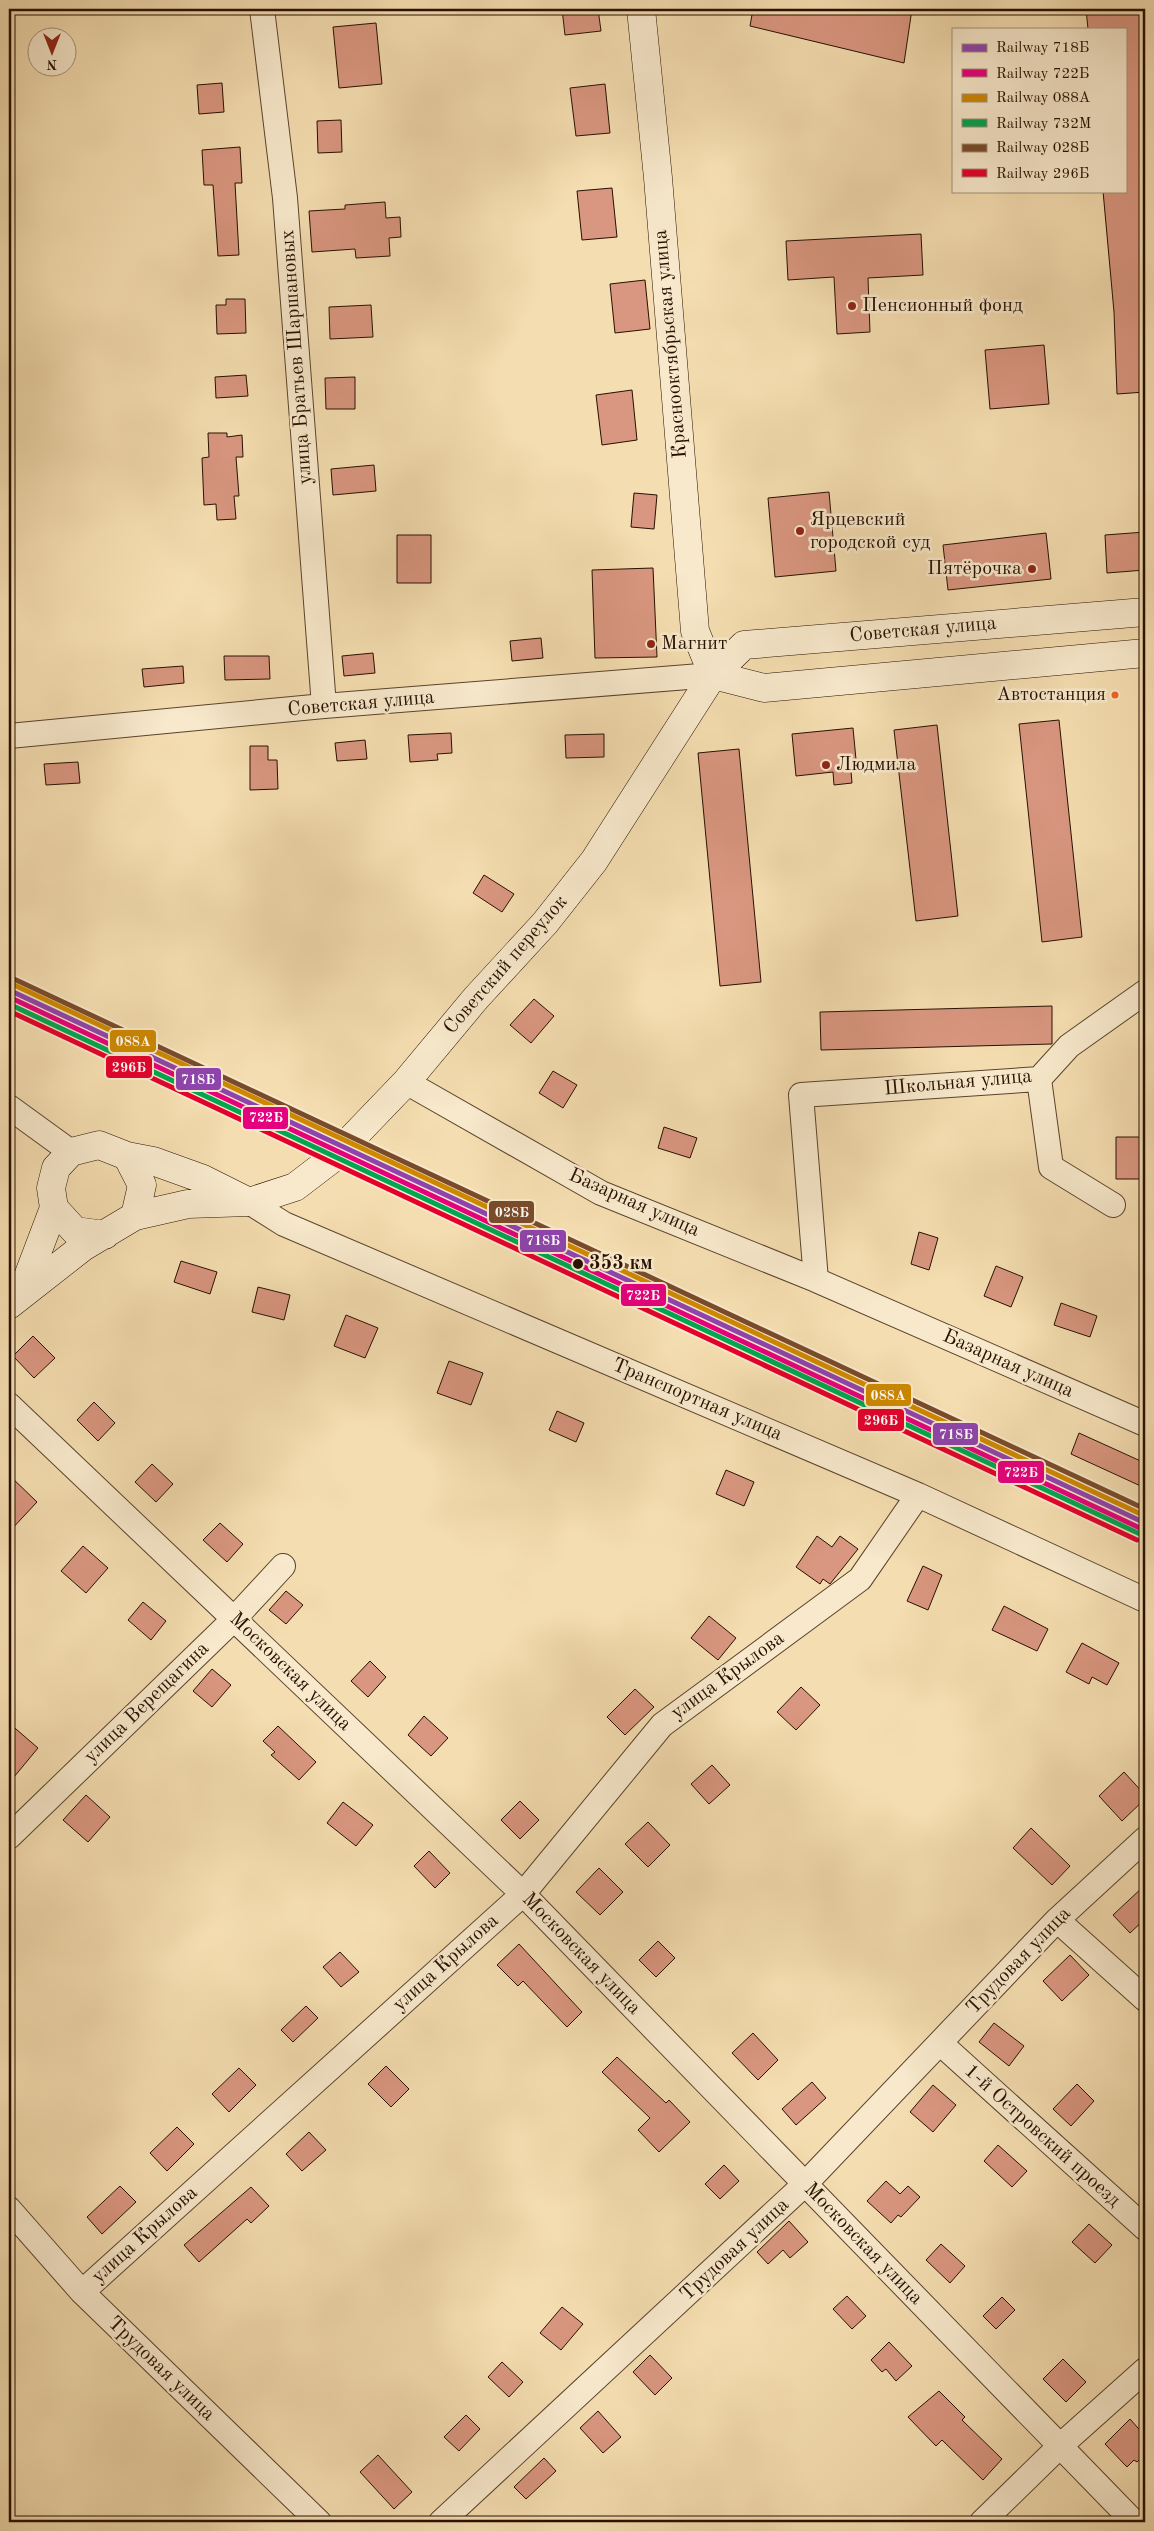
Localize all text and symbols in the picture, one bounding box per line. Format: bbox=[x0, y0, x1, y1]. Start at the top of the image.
north arrow bbox=[28, 28, 78, 78]
legend bbox=[952, 28, 1126, 192]
text: Railway 718Б bbox=[996, 41, 1089, 56]
text: N bbox=[46, 57, 57, 71]
text: Railway 722Б bbox=[996, 67, 1089, 82]
text: Railway 088А bbox=[996, 91, 1091, 106]
text: Railway 732М bbox=[996, 117, 1091, 132]
text: Railway 028Б bbox=[996, 141, 1089, 156]
text: Railway 296Б bbox=[996, 167, 1089, 182]
street label: улица Братьев Шаршановых bbox=[278, 229, 316, 485]
street label: Краснооктябрьская улица bbox=[651, 229, 691, 459]
place label: Пенсионный фонд bbox=[862, 296, 1023, 316]
marker: Пенсионный фонд bbox=[846, 300, 858, 312]
place label: Ярцевский городской суд bbox=[810, 510, 931, 553]
marker: Ярцевский городской суд bbox=[794, 525, 806, 537]
place label: Пятёрочка bbox=[927, 559, 1022, 579]
marker: Пятёрочка bbox=[1026, 563, 1038, 575]
street label: Советская улица bbox=[849, 614, 997, 646]
place label: Магнит bbox=[661, 634, 728, 654]
marker: Магнит bbox=[645, 638, 657, 650]
place label: Автостанция bbox=[996, 686, 1106, 705]
street label: Советская улица bbox=[287, 688, 435, 720]
marker: Автостанция bbox=[1110, 690, 1120, 700]
place label: Людмила bbox=[836, 755, 916, 775]
marker: Людмила bbox=[820, 759, 832, 771]
street label: Советский переулок bbox=[440, 892, 572, 1038]
line badge: 088А bbox=[109, 1029, 157, 1053]
text: 088А bbox=[116, 1035, 151, 1049]
line badge: 296Б bbox=[105, 1055, 153, 1079]
text: 296Б bbox=[112, 1061, 146, 1075]
line badge: 718Б bbox=[175, 1067, 222, 1091]
street label: Школьная улица bbox=[883, 1067, 1033, 1099]
text: 718Б bbox=[181, 1073, 215, 1087]
line badge: 722Б bbox=[242, 1106, 289, 1130]
text: 722Б bbox=[249, 1111, 283, 1125]
street label: Базарная улица bbox=[566, 1165, 703, 1241]
line badge: 028Б bbox=[488, 1200, 535, 1224]
text: 028Б bbox=[495, 1206, 529, 1220]
line badge: 718Б bbox=[519, 1229, 567, 1253]
text: 718Б bbox=[526, 1234, 560, 1248]
place label: 353 км bbox=[589, 1253, 653, 1274]
marker: 353 км bbox=[571, 1257, 585, 1271]
line badge: 722Б bbox=[620, 1283, 667, 1307]
text: 722Б bbox=[626, 1289, 660, 1303]
street label: Базарная улица bbox=[940, 1326, 1077, 1402]
street label: Транспортная улица bbox=[609, 1355, 785, 1445]
line badge: 088А bbox=[865, 1383, 912, 1407]
text: 088А bbox=[871, 1389, 906, 1403]
line badge: 296Б bbox=[857, 1408, 905, 1432]
text: 296Б bbox=[864, 1414, 898, 1428]
line badge: 718Б bbox=[932, 1422, 979, 1446]
text: 718Б bbox=[939, 1428, 973, 1442]
line badge: 722Б bbox=[997, 1460, 1045, 1484]
text: 722Б bbox=[1004, 1466, 1038, 1480]
street label: Московская улица bbox=[225, 1609, 355, 1735]
street label: улица Крылова bbox=[668, 1628, 788, 1724]
street label: улица Верещагина bbox=[81, 1639, 213, 1767]
street label: Московская улица bbox=[518, 1889, 644, 2019]
street label: Трудовая улица bbox=[963, 1904, 1075, 2018]
street label: улица Крылова bbox=[389, 1911, 503, 2015]
street label: 1-й Островский проезд bbox=[960, 2061, 1124, 2211]
street label: Московская улица bbox=[800, 2179, 926, 2309]
street label: улица Крылова bbox=[88, 2183, 202, 2287]
street label: Трудовая улица bbox=[677, 2195, 793, 2305]
street label: Трудовая улица bbox=[104, 2313, 218, 2425]

